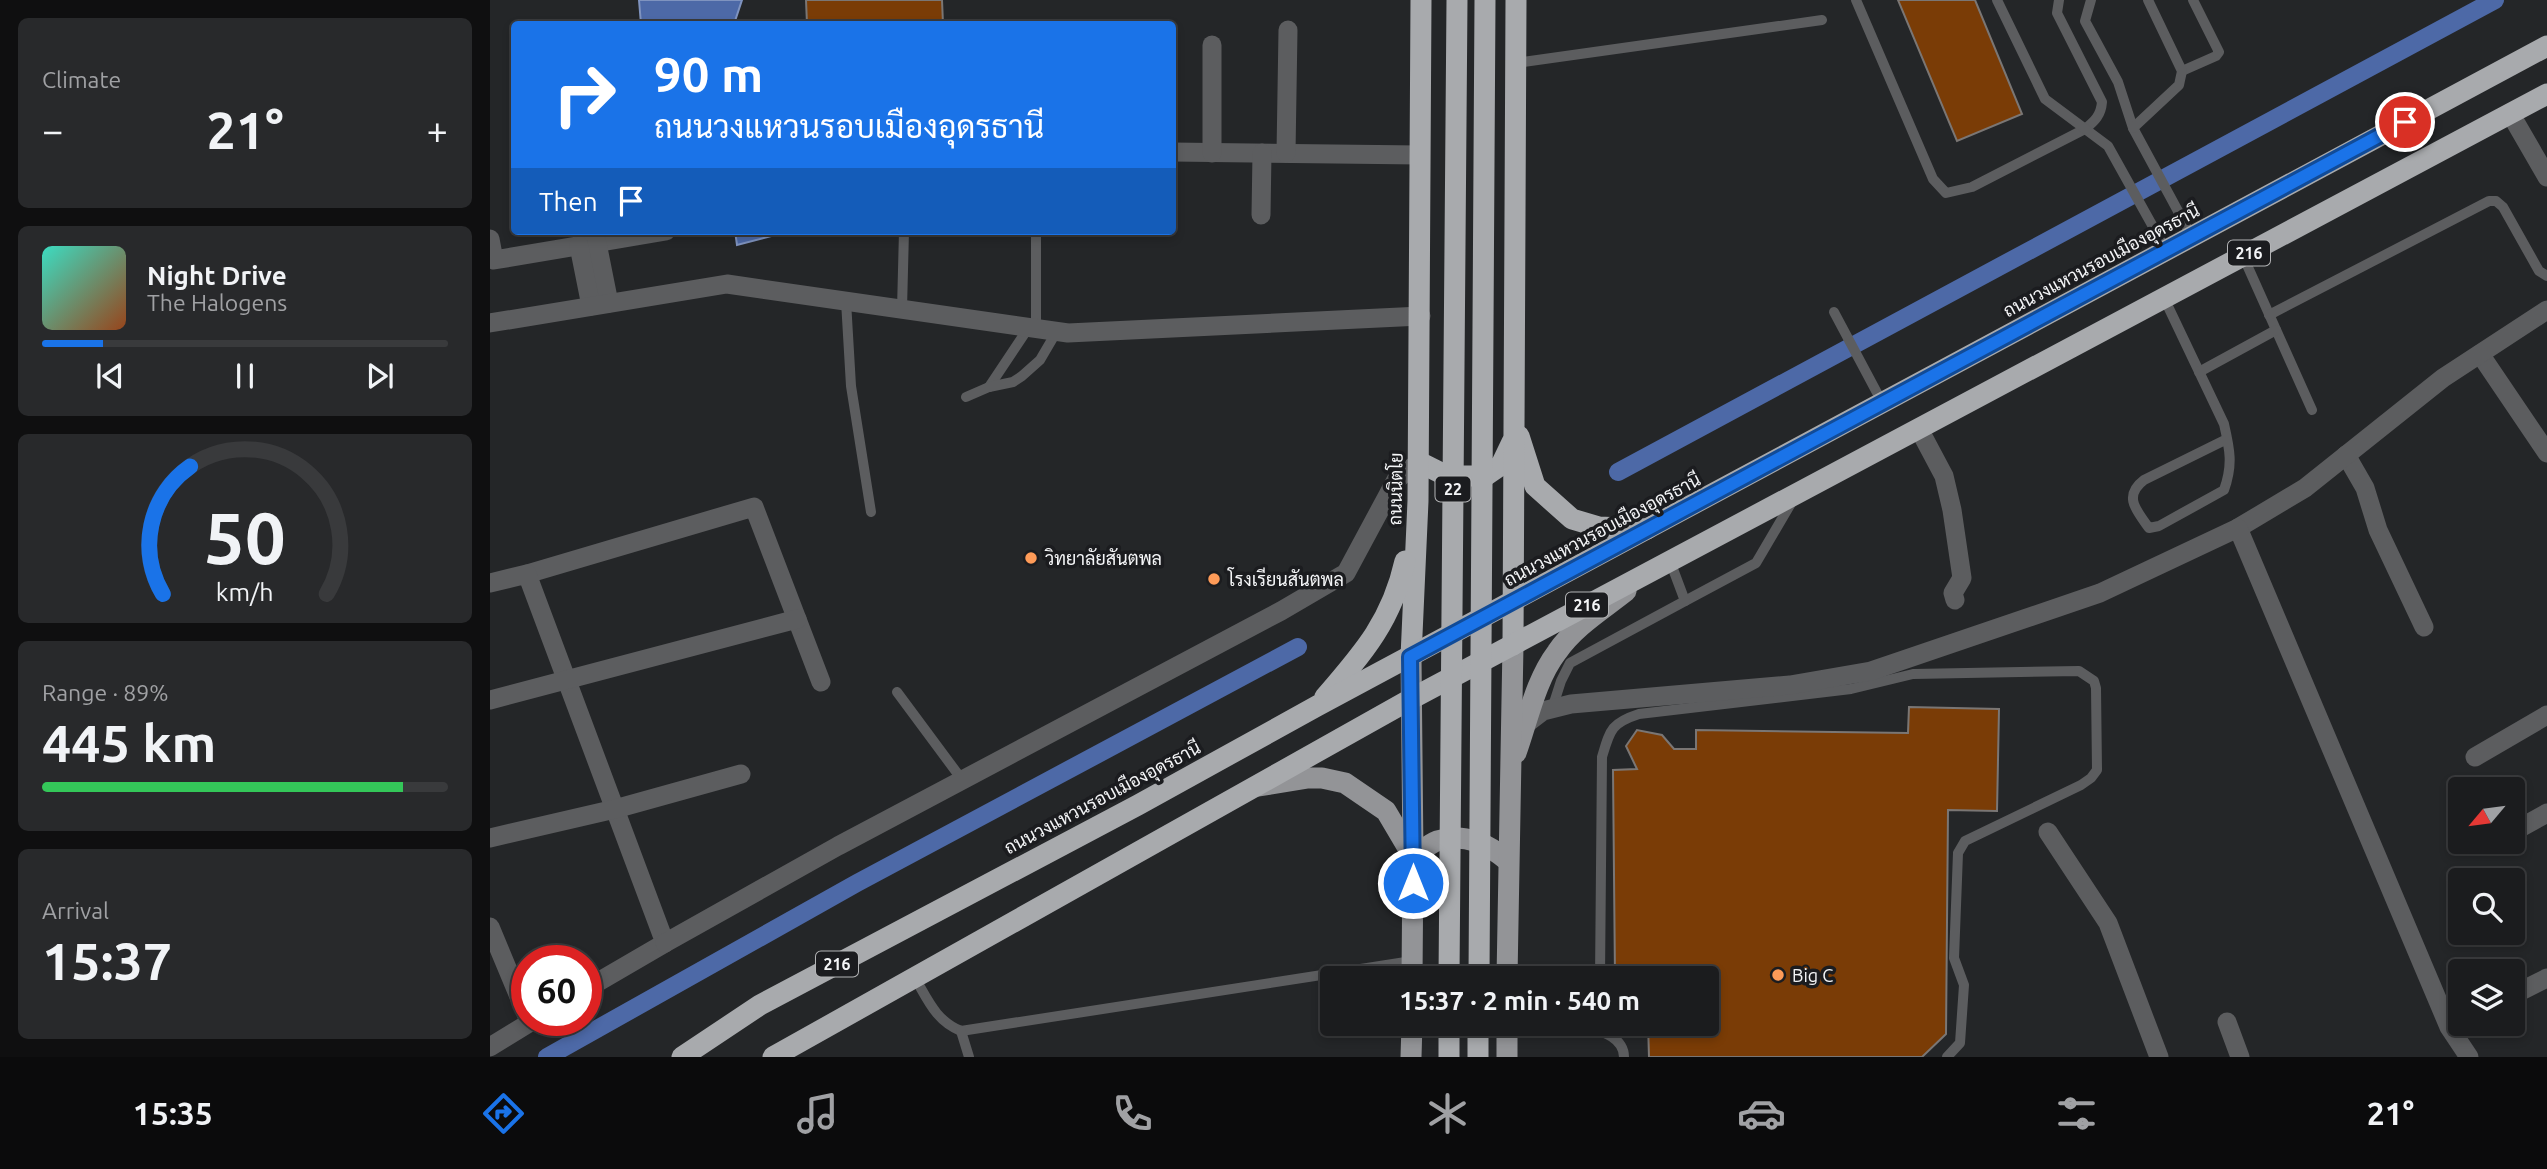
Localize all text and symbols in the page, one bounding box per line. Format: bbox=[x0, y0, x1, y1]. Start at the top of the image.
text: 90 m bbox=[654, 46, 763, 101]
icon: right bbox=[539, 49, 630, 140]
text: Climate bbox=[42, 67, 121, 92]
pin bbox=[2375, 92, 2435, 152]
text: 21° bbox=[206, 101, 284, 159]
icon: arrive bbox=[2386, 103, 2424, 141]
text: ถนนวงแหวนรอบเมืองอุดรธานี bbox=[654, 108, 1044, 144]
text: − bbox=[42, 109, 63, 151]
text: + bbox=[427, 109, 448, 151]
icon: arrive bbox=[612, 182, 650, 220]
text: Then bbox=[539, 187, 598, 216]
street label: ถนนวงแหวนรอบเมืองอุดรธานี bbox=[1998, 198, 2204, 323]
road number: 216 bbox=[2228, 241, 2270, 266]
text: Night Drive bbox=[147, 261, 287, 290]
text: The Halogens bbox=[147, 290, 287, 315]
icon: previous bbox=[91, 357, 129, 395]
icon: pause bbox=[226, 357, 264, 395]
icon: next bbox=[361, 357, 399, 395]
street label: ถนนนิตโย bbox=[1382, 452, 1406, 526]
street label: ถนนวงแหวนรอบเมืองอุดรธานี bbox=[1499, 467, 1705, 592]
road number: 22 bbox=[1436, 476, 1471, 502]
text: 50 bbox=[204, 497, 286, 579]
place label: วิทยาลัยสันตพล bbox=[1044, 548, 1162, 568]
marker: วิทยาลัยสันตพล bbox=[1023, 550, 1039, 566]
place label: โรงเรียนสันตพล bbox=[1227, 567, 1344, 589]
marker: โรงเรียนสันตพล bbox=[1206, 571, 1222, 587]
text: km/h bbox=[216, 578, 274, 606]
road number: 216 bbox=[1566, 592, 1608, 618]
text: Range · 89% bbox=[42, 680, 169, 705]
text: 445 km bbox=[42, 714, 216, 772]
street label: ถนนวงแหวนรอบเมืองอุดรธานี bbox=[999, 735, 1205, 860]
north arrow bbox=[2448, 777, 2525, 854]
map controls bbox=[2448, 777, 2525, 1036]
position arrow bbox=[1376, 846, 1450, 920]
button: search bbox=[2448, 868, 2525, 945]
text: Arrival bbox=[42, 898, 109, 923]
text: 15:37 bbox=[42, 932, 172, 990]
speed limit sign: 60 bbox=[511, 945, 602, 1036]
road number: 216 bbox=[816, 952, 858, 976]
button: layers bbox=[2448, 959, 2525, 1036]
place label: Big C bbox=[1792, 965, 1833, 985]
marker: Big C bbox=[1770, 967, 1786, 983]
text: 15:37 · 2 min · 540 m bbox=[1399, 986, 1640, 1015]
icon: directions bbox=[479, 1089, 528, 1138]
icon: music bbox=[793, 1089, 842, 1138]
icon: phone bbox=[1108, 1089, 1157, 1138]
icon: climate bbox=[1423, 1089, 1472, 1138]
icon: car bbox=[1737, 1089, 1786, 1138]
icon: filters bbox=[2052, 1089, 2101, 1138]
text: 15:35 bbox=[133, 1095, 213, 1131]
text: 21° bbox=[2367, 1095, 2414, 1131]

